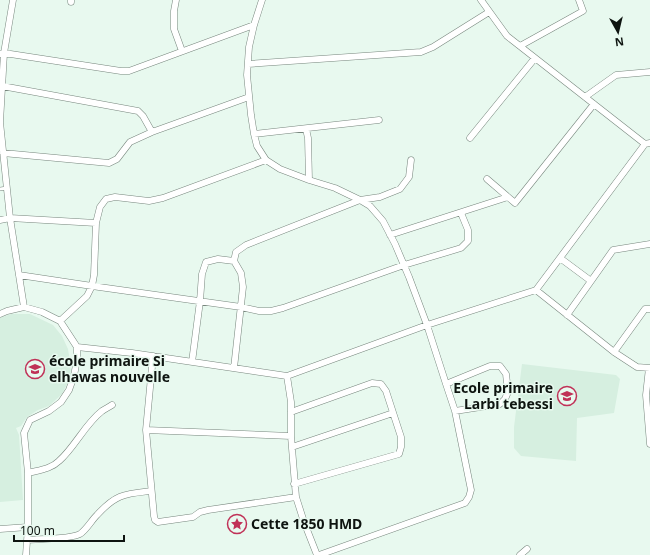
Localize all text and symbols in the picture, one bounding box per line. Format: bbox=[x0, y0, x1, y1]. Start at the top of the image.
north arrow bbox=[598, 12, 638, 52]
text: N bbox=[614, 34, 625, 50]
place label: école primaire Si elhawas nouvelle bbox=[49, 351, 170, 386]
school or university icon: école primaire Si elhawas nouvelle bbox=[24, 358, 46, 380]
place label: Ecole primaire Larbi tebessi bbox=[453, 378, 553, 413]
school or university icon: Ecole primaire Larbi tebessi bbox=[556, 385, 578, 407]
place icon: Cette 1850 HMD bbox=[226, 513, 248, 535]
place label: Cette 1850 HMD bbox=[251, 514, 362, 533]
scale bar bbox=[14, 517, 124, 543]
text: 100 m bbox=[20, 522, 55, 539]

